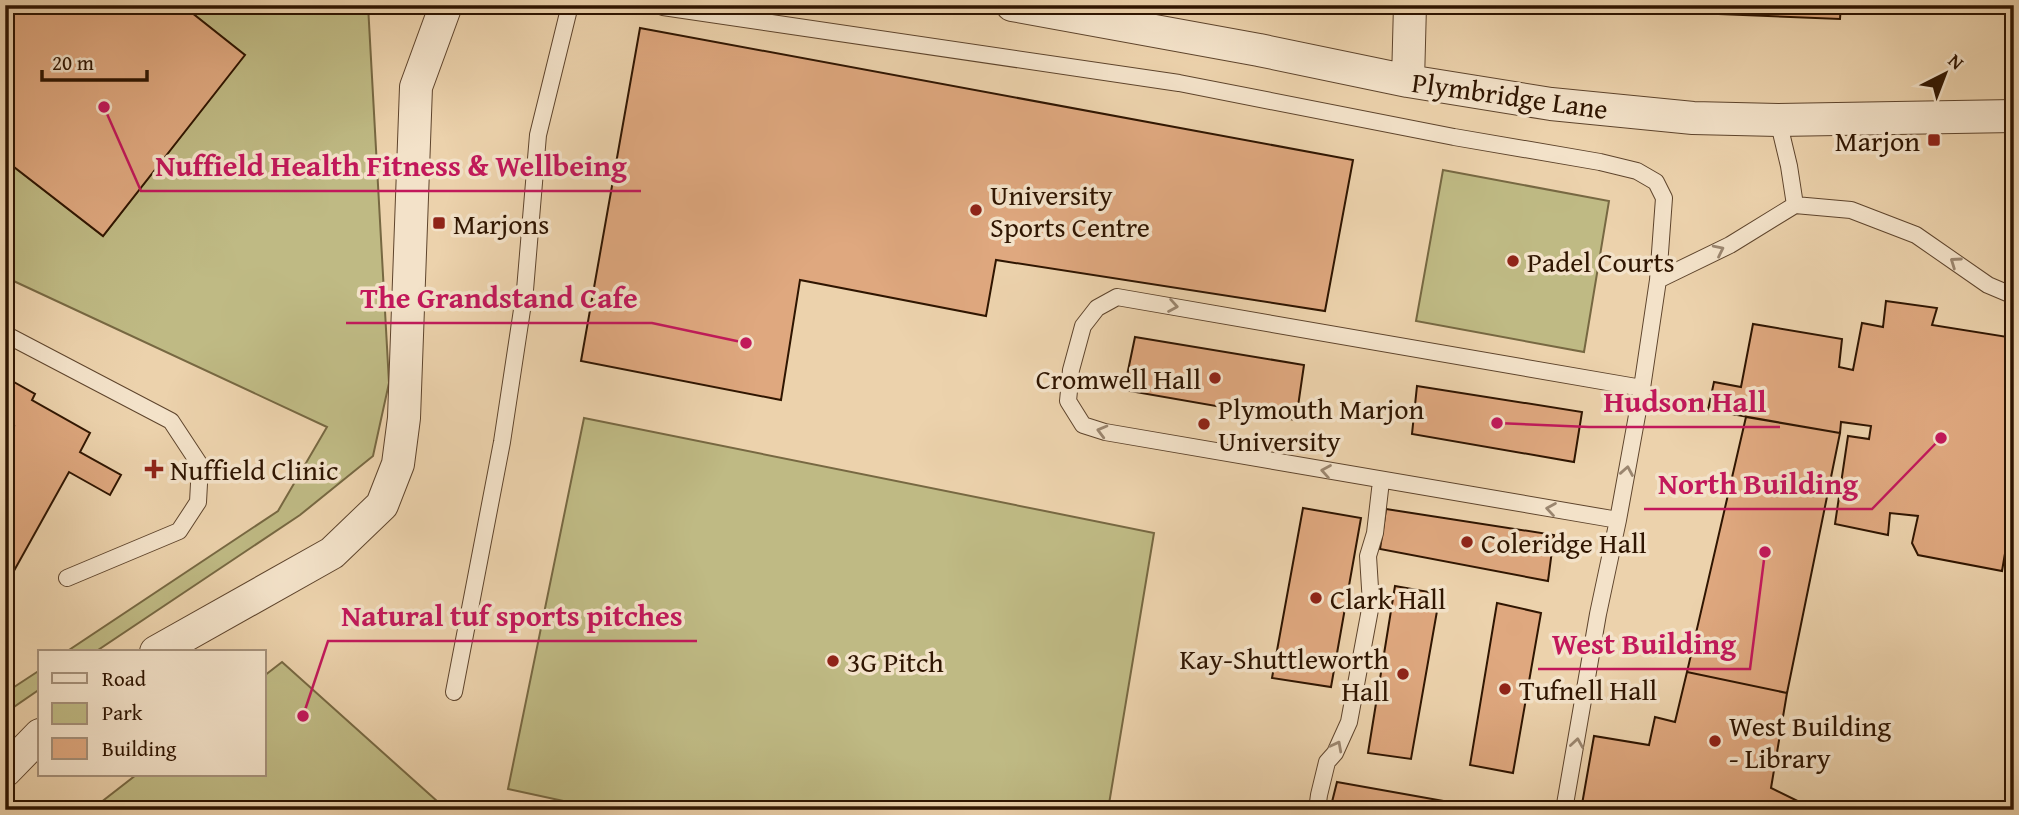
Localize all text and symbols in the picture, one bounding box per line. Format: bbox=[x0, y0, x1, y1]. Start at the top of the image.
scale bar bbox=[42, 38, 147, 82]
north arrow bbox=[1910, 38, 1980, 108]
text: 20 m bbox=[52, 47, 94, 78]
text: N bbox=[1942, 47, 1971, 76]
street label: Plymbridge Lane bbox=[1409, 61, 1611, 129]
place label: Marjon bbox=[1835, 120, 1920, 161]
marker: Marjon bbox=[1926, 132, 1942, 148]
callout: Nuffield Health Fitness & Wellbeing bbox=[141, 140, 641, 191]
text: Nuffield Health Fitness & Wellbeing bbox=[155, 143, 627, 187]
place label: University Sports Centre bbox=[990, 174, 1150, 247]
marker: University Sports Centre bbox=[968, 202, 984, 218]
place label: Marjons bbox=[453, 203, 549, 244]
marker: Marjons bbox=[431, 215, 447, 231]
place label: Padel Courts bbox=[1527, 241, 1675, 282]
one-way arrow bbox=[1712, 244, 1724, 258]
marker: Padel Courts bbox=[1505, 253, 1521, 269]
one-way arrow bbox=[1950, 258, 1963, 270]
callout: The Grandstand Cafe bbox=[346, 272, 652, 323]
text: The Grandstand Cafe bbox=[360, 275, 638, 319]
one-way arrow bbox=[1167, 298, 1179, 313]
place label: Cromwell Hall bbox=[1036, 358, 1201, 399]
marker: Cromwell Hall bbox=[1207, 370, 1223, 386]
callout: Hudson Hall bbox=[1589, 376, 1780, 427]
text: Hudson Hall bbox=[1603, 379, 1767, 423]
place label: Plymouth Marjon University bbox=[1218, 388, 1424, 461]
marker: Plymouth Marjon University bbox=[1196, 416, 1212, 432]
one-way arrow bbox=[1097, 425, 1109, 439]
place label: Nuffield Clinic bbox=[170, 449, 338, 490]
callout: North Building bbox=[1644, 458, 1872, 509]
marker: Nuffield Clinic bbox=[144, 459, 164, 479]
text: North Building bbox=[1658, 461, 1858, 505]
one-way arrow bbox=[1320, 465, 1332, 480]
one-way arrow bbox=[1619, 465, 1634, 477]
one-way arrow bbox=[1545, 502, 1557, 517]
place label: Coleridge Hall bbox=[1481, 522, 1647, 563]
marker: Coleridge Hall bbox=[1459, 534, 1475, 550]
place label: Clark Hall bbox=[1330, 578, 1446, 619]
callout: Natural tuf sports pitches bbox=[328, 590, 697, 641]
marker: Clark Hall bbox=[1308, 590, 1324, 606]
text: Natural tuf sports pitches bbox=[341, 593, 683, 637]
callout: West Building bbox=[1538, 618, 1750, 669]
text: West Building bbox=[1552, 621, 1736, 665]
place label: Kay-Shuttleworth Hall bbox=[1179, 638, 1389, 711]
place label: 3G Pitch bbox=[847, 641, 944, 682]
legend bbox=[38, 650, 266, 776]
marker: 3G Pitch bbox=[825, 653, 841, 669]
text: Road bbox=[102, 663, 147, 694]
marker: Kay-Shuttleworth Hall bbox=[1395, 666, 1411, 682]
place label: Tufnell Hall bbox=[1519, 669, 1657, 710]
marker: Tufnell Hall bbox=[1497, 681, 1513, 697]
text: Park bbox=[102, 697, 143, 728]
place label: West Building - Library bbox=[1729, 705, 1891, 778]
text: Building bbox=[102, 733, 177, 764]
marker: West Building - Library bbox=[1707, 733, 1723, 749]
one-way arrow bbox=[1569, 737, 1584, 749]
one-way arrow bbox=[1329, 740, 1342, 753]

